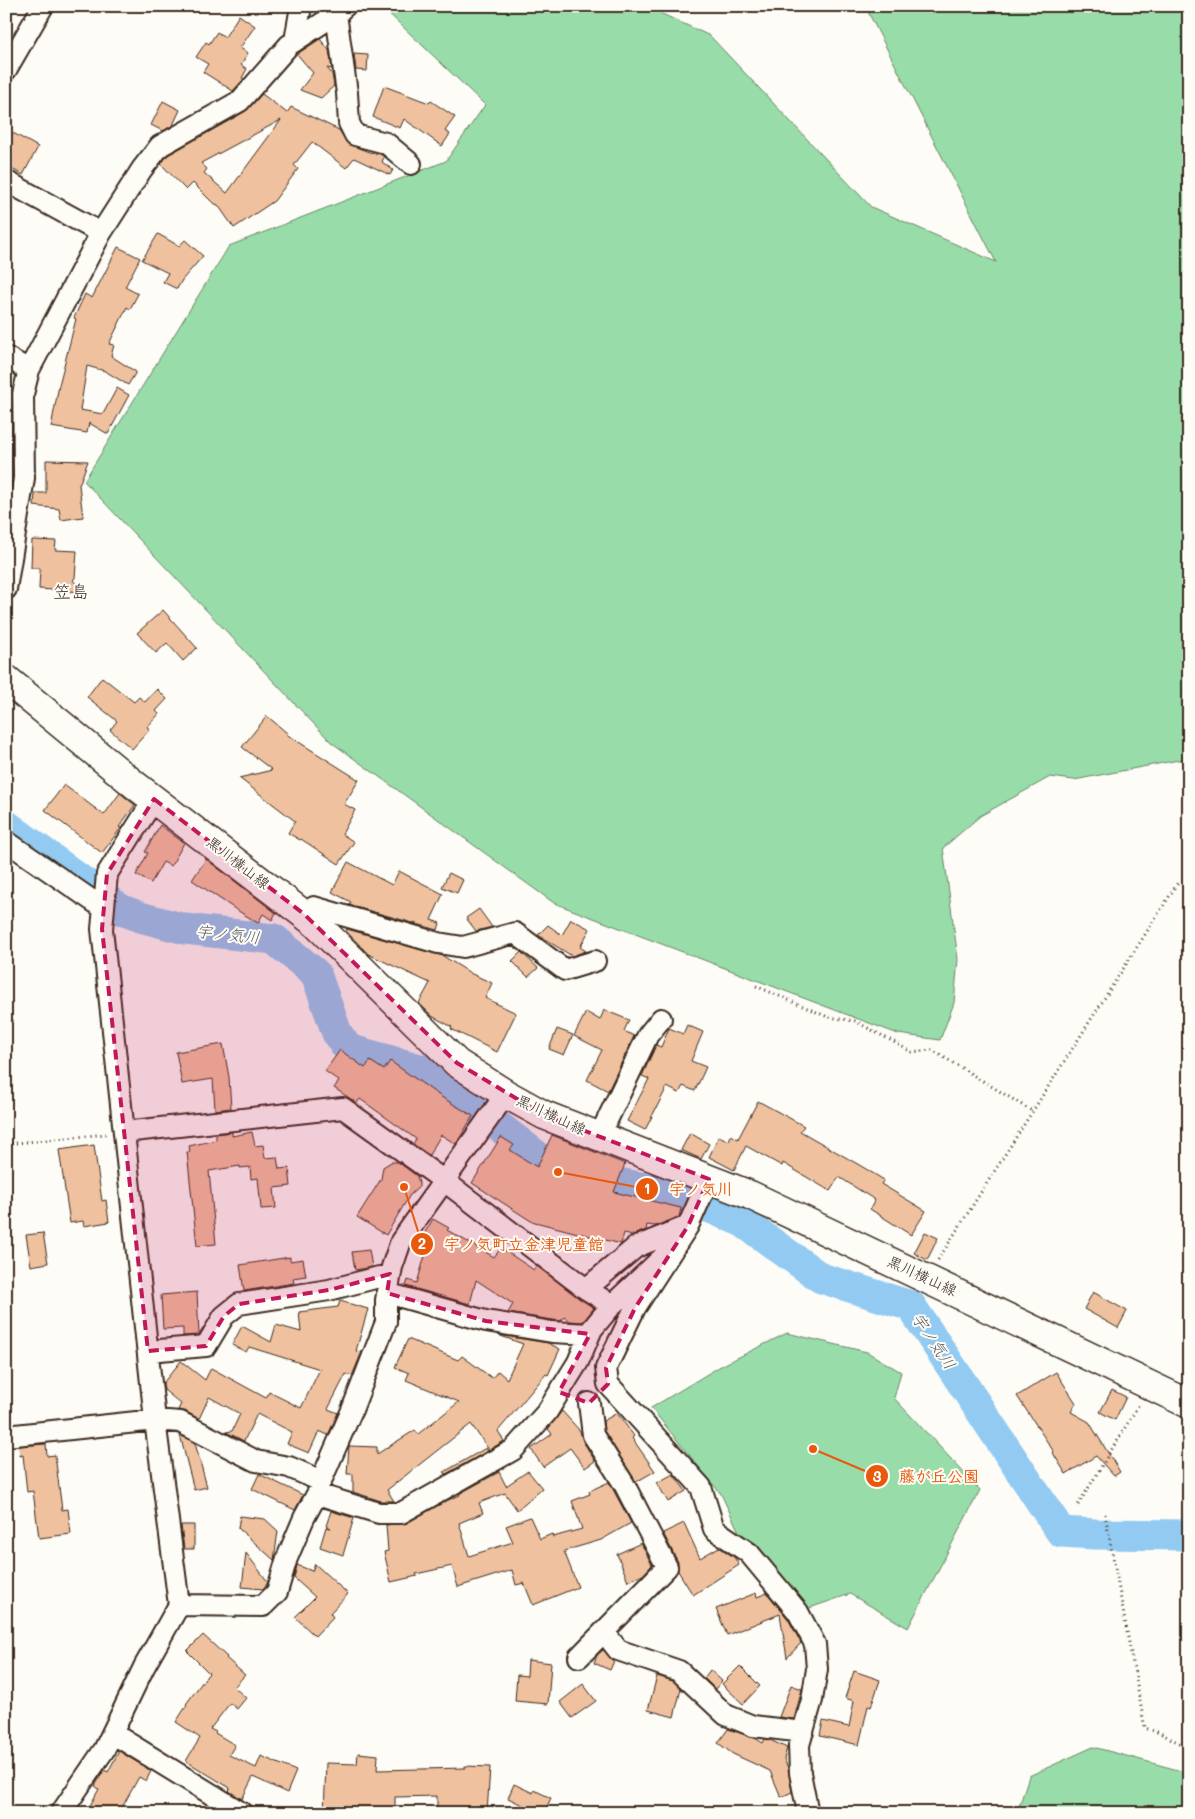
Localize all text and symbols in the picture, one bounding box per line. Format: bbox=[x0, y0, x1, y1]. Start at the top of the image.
district label: 笠島 bbox=[53, 579, 89, 603]
street label: 黒川横山線 bbox=[203, 831, 274, 893]
water label: 宇ノ気川 bbox=[195, 920, 261, 947]
street label: 黒川横山線 bbox=[513, 1089, 590, 1139]
callout: 宇ノ気川 bbox=[634, 1174, 743, 1205]
text: 1 bbox=[644, 1178, 650, 1198]
text: 宇ノ気川 bbox=[669, 1178, 733, 1199]
callout: 宇ノ気町立金津児童館 bbox=[409, 1228, 614, 1259]
text: 2 bbox=[418, 1233, 426, 1253]
text: 宇ノ気町立金津児童館 bbox=[444, 1233, 604, 1254]
street label: 黒川横山線 bbox=[884, 1250, 961, 1300]
water label: 宇ノ気川 bbox=[908, 1308, 961, 1373]
callout: 藤が丘公園 bbox=[864, 1461, 989, 1492]
text: 藤が丘公園 bbox=[899, 1465, 979, 1486]
text: 3 bbox=[872, 1466, 882, 1486]

